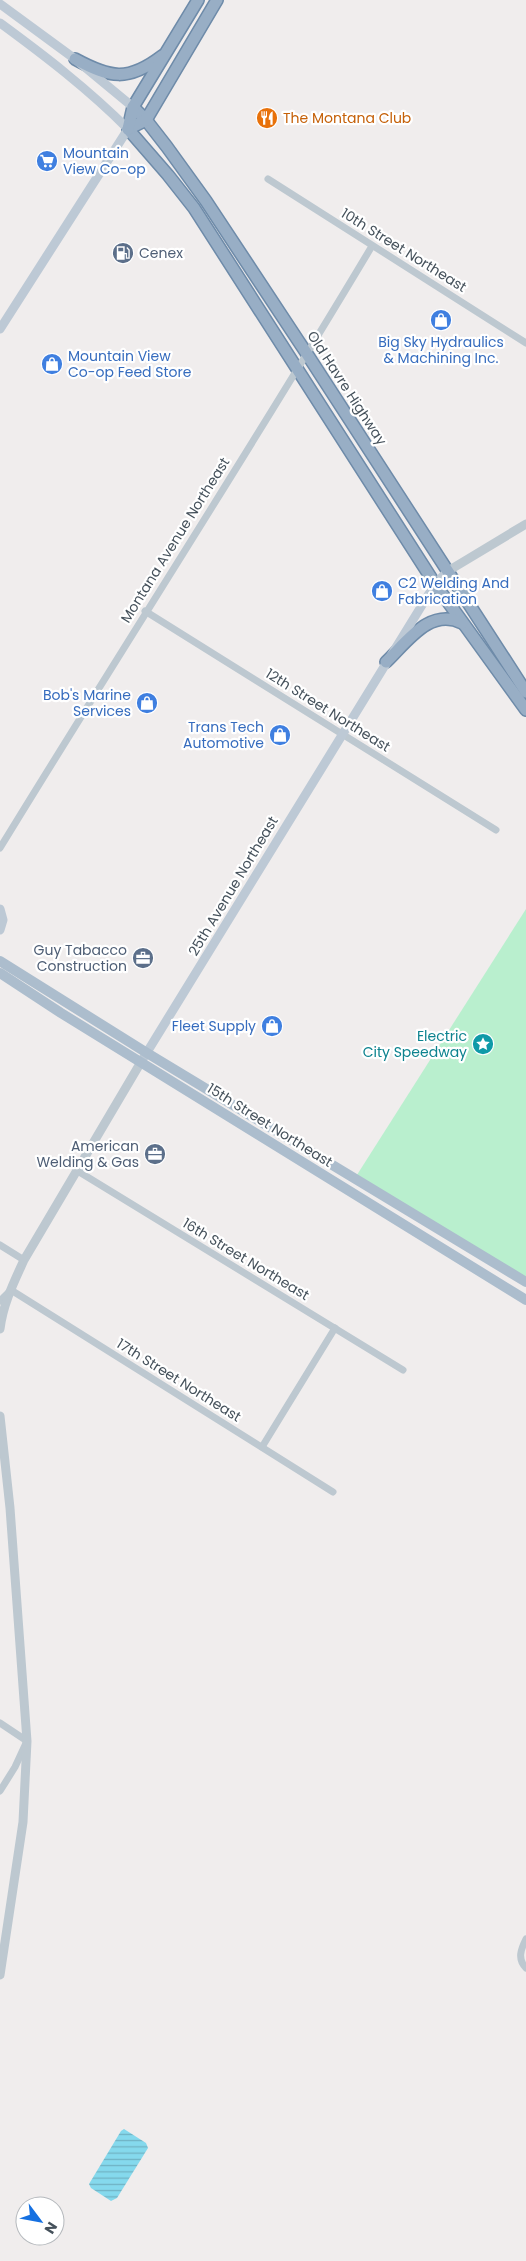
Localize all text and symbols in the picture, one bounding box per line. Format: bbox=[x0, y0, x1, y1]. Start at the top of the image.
restaurant icon: The Montana Club bbox=[255, 106, 279, 130]
place label: The Montana Club bbox=[283, 108, 411, 128]
place label: Mountain View Co-op bbox=[63, 143, 146, 179]
supermarket icon: Mountain View Co-op bbox=[35, 149, 59, 173]
street label: 10th Street Northeast bbox=[337, 203, 471, 297]
fuel station icon: Cenex bbox=[111, 241, 135, 265]
place label: Cenex bbox=[139, 243, 183, 263]
shop icon: Big Sky Hydraulics & Machining Inc. bbox=[429, 308, 453, 332]
street label: Old Havre Highway bbox=[302, 327, 392, 449]
place label: Big Sky Hydraulics & Machining Inc. bbox=[378, 332, 504, 368]
place label: Mountain View Co-op Feed Store bbox=[68, 346, 192, 382]
shop icon: Mountain View Co-op Feed Store bbox=[40, 352, 64, 376]
street label: Montana Avenue Northeast bbox=[116, 453, 234, 627]
place label: C2 Welding And Fabrication bbox=[398, 573, 509, 609]
shop icon: C2 Welding And Fabrication bbox=[370, 579, 394, 603]
street label: 12th Street Northeast bbox=[262, 663, 394, 757]
place label: Bob's Marine Services bbox=[43, 685, 131, 721]
shop icon: Bob's Marine Services bbox=[135, 691, 159, 715]
place label: Trans Tech Automotive bbox=[183, 717, 264, 753]
shop icon: Trans Tech Automotive bbox=[268, 723, 292, 747]
street label: 25th Avenue Northeast bbox=[183, 812, 283, 960]
place label: Guy Tabacco Construction bbox=[34, 940, 127, 976]
office icon: Guy Tabacco Construction bbox=[131, 946, 155, 970]
shop icon: Fleet Supply bbox=[260, 1014, 284, 1038]
place label: Fleet Supply bbox=[172, 1016, 256, 1036]
place label: Electric City Speedway bbox=[363, 1026, 467, 1062]
place icon: Electric City Speedway bbox=[471, 1032, 495, 1056]
street label: 15th Street Northeast bbox=[203, 1078, 337, 1172]
place label: American Welding & Gas bbox=[36, 1136, 139, 1172]
office icon: American Welding & Gas bbox=[143, 1142, 167, 1166]
street label: 16th Street Northeast bbox=[179, 1213, 313, 1305]
street label: 17th Street Northeast bbox=[113, 1334, 245, 1426]
north arrow bbox=[15, 2196, 65, 2246]
text: N bbox=[40, 2218, 62, 2238]

